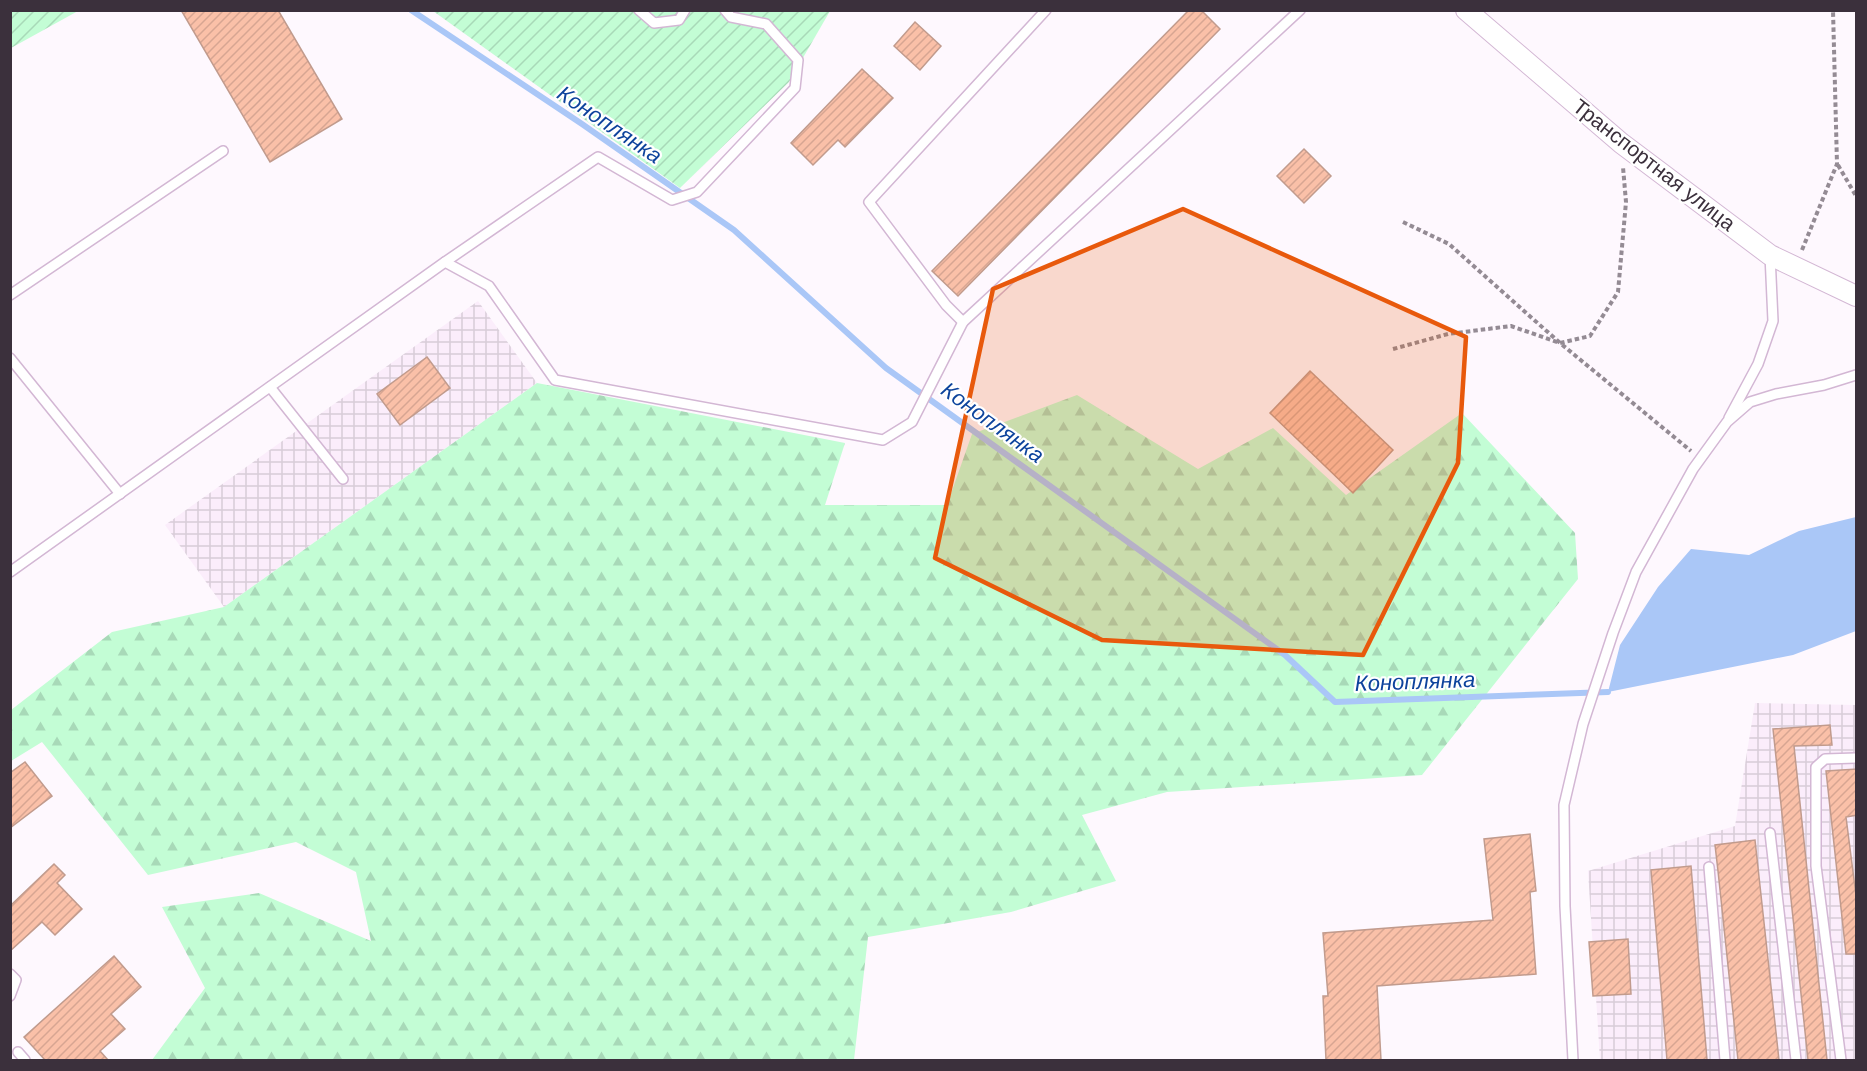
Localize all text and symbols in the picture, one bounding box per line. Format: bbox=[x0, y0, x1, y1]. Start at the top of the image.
water label: Коноплянка bbox=[553, 80, 667, 168]
street label: Транспортная улица bbox=[1569, 94, 1740, 235]
water label: Коноплянка bbox=[937, 377, 1049, 468]
water label: Коноплянка bbox=[1354, 667, 1476, 696]

